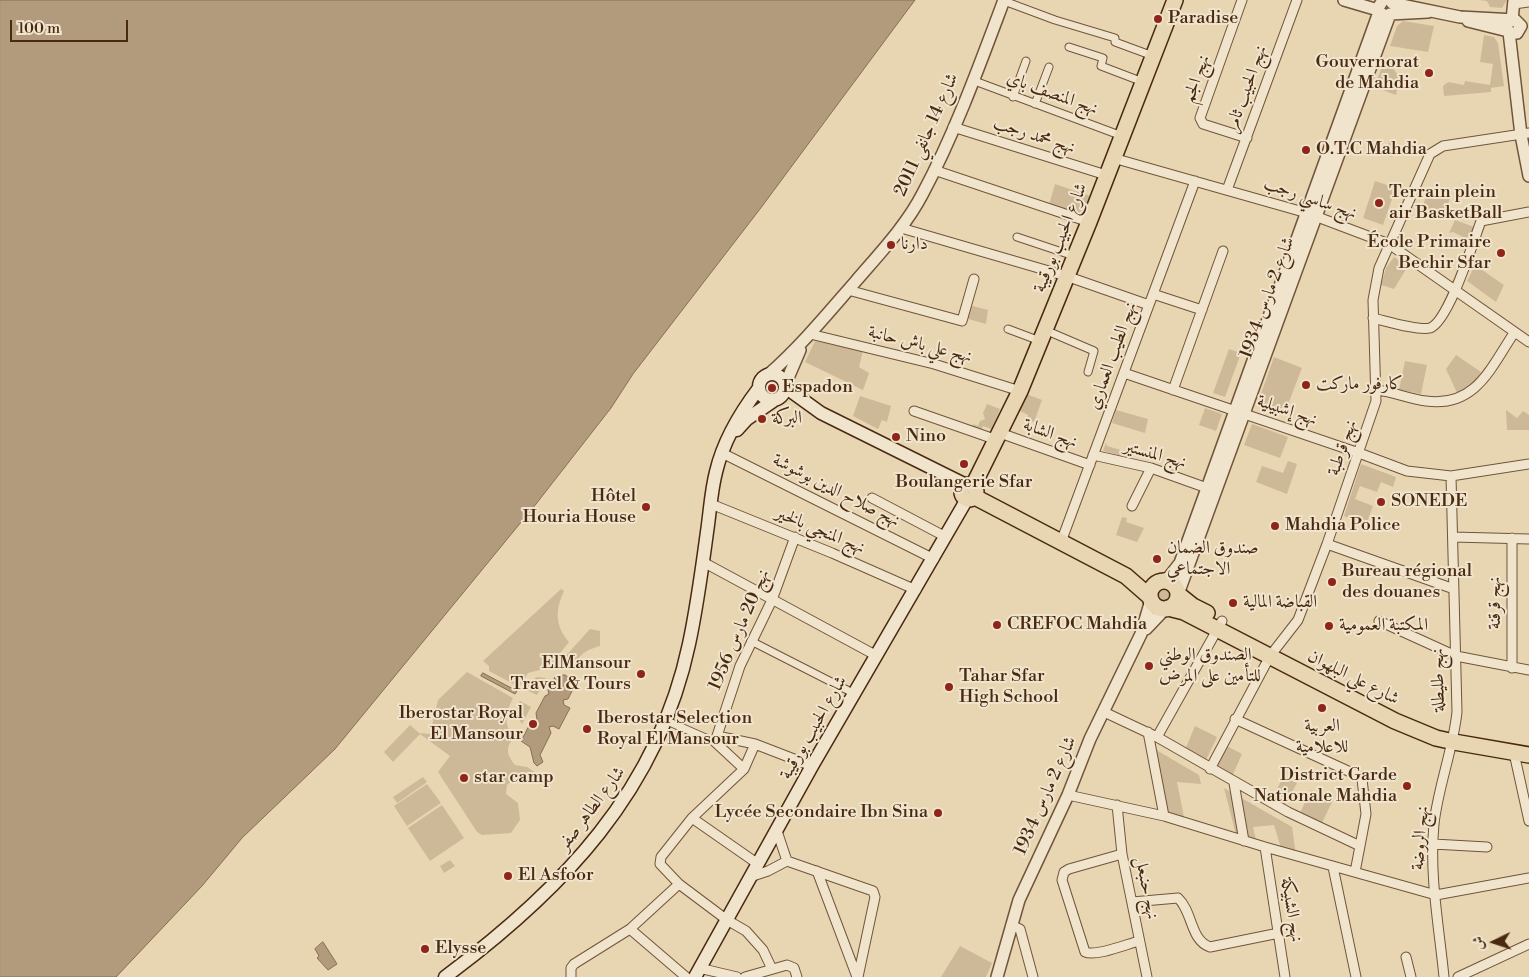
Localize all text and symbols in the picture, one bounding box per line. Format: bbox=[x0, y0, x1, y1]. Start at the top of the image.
place label: Paradise bbox=[1168, 8, 1238, 30]
scale bar bbox=[12, 10, 130, 42]
marker: Paradise bbox=[1152, 13, 1164, 25]
text: 100 m bbox=[18, 19, 60, 38]
street label: نهج الحبيب ثامر bbox=[1221, 43, 1273, 135]
street label: نهج الجم bbox=[1178, 52, 1216, 106]
place label: Gouvernorat de Mahdia bbox=[1316, 52, 1419, 94]
marker: Gouvernorat de Mahdia bbox=[1423, 67, 1435, 79]
street label: نهج المنصف باي bbox=[1003, 68, 1101, 120]
street label: شارع 14 جانفي 2011 bbox=[890, 70, 964, 200]
street label: نهج محمد رجب bbox=[990, 113, 1078, 159]
place label: O.T.C Mahdia bbox=[1316, 139, 1427, 161]
marker: O.T.C Mahdia bbox=[1300, 144, 1312, 156]
street label: نهج ساسي رجب bbox=[1261, 173, 1359, 225]
street label: شارع الحبيب بورقيبة bbox=[1029, 180, 1093, 296]
place label: Terrain plein air BasketBall bbox=[1389, 182, 1502, 224]
marker: Terrain plein air BasketBall bbox=[1373, 197, 1385, 209]
place label: École Primaire Bechir Sfar bbox=[1367, 232, 1491, 274]
place label: دارنا bbox=[901, 234, 928, 256]
street label: شارع 2 مارس 1934 bbox=[1236, 234, 1300, 362]
marker: دارنا bbox=[885, 239, 897, 251]
marker: École Primaire Bechir Sfar bbox=[1495, 247, 1507, 259]
street label: نهج الطيب العماري bbox=[1084, 299, 1142, 413]
street label: نهج علي باش حانبة bbox=[866, 322, 974, 368]
place label: كارفور ماركت bbox=[1316, 374, 1403, 396]
place label: Espadon bbox=[782, 377, 853, 399]
marker: كارفور ماركت bbox=[1300, 379, 1312, 391]
marker: Espadon bbox=[766, 382, 778, 394]
street label: نهج إشبيلية bbox=[1254, 391, 1320, 431]
place label: البركة bbox=[772, 408, 802, 430]
marker: البركة bbox=[756, 413, 768, 425]
street label: نهج الشابة bbox=[1020, 414, 1080, 454]
street label: نهج قرطبة bbox=[1323, 417, 1363, 479]
place label: Nino bbox=[906, 426, 946, 448]
marker: Nino bbox=[890, 431, 902, 443]
street label: نهج المنستير bbox=[1121, 436, 1189, 474]
street label: نهج صلاح الدين بوشوشة bbox=[769, 450, 903, 532]
marker: Boulangerie Sfar bbox=[958, 458, 970, 470]
place label: Boulangerie Sfar bbox=[896, 472, 1032, 494]
place label: Hôtel Houria House bbox=[523, 486, 636, 528]
place label: SONEDE bbox=[1391, 491, 1467, 513]
marker: SONEDE bbox=[1375, 496, 1387, 508]
marker: Hôtel Houria House bbox=[640, 501, 652, 513]
street label: نهج المنجي بالخير bbox=[772, 502, 868, 560]
place label: Mahdia Police bbox=[1285, 515, 1400, 537]
marker: Mahdia Police bbox=[1269, 520, 1281, 532]
place label: صندوق الضمان الاجتماعي bbox=[1167, 538, 1259, 580]
marker: صندوق الضمان الاجتماعي bbox=[1151, 553, 1163, 565]
place label: Bureau régional des douanes bbox=[1342, 561, 1472, 604]
street label: نهج 20 مارس 1956 bbox=[705, 566, 775, 694]
marker: Bureau régional des douanes bbox=[1326, 576, 1338, 588]
street label: نهج قرقنة bbox=[1485, 577, 1507, 629]
place label: القباضة المالية bbox=[1243, 592, 1317, 614]
marker: القباضة المالية bbox=[1227, 597, 1239, 609]
place label: CREFOC Mahdia bbox=[1007, 614, 1147, 636]
place label: المكتبة العمومية bbox=[1339, 615, 1428, 637]
marker: CREFOC Mahdia bbox=[991, 619, 1003, 631]
marker: المكتبة العمومية bbox=[1323, 620, 1335, 632]
place label: الصندوق الوطني للتأمين على المرض bbox=[1159, 645, 1261, 688]
street label: شارع علي البلهوان bbox=[1304, 646, 1402, 710]
street label: نهج طليطلة bbox=[1428, 648, 1450, 712]
place label: ElMansour Travel & Tours bbox=[510, 653, 631, 696]
marker: الصندوق الوطني للتأمين على المرض bbox=[1143, 660, 1155, 672]
place label: Tahar Sfar High School bbox=[959, 666, 1059, 709]
marker: ElMansour Travel & Tours bbox=[635, 668, 647, 680]
street label: شارع الحبيب بورقيبة bbox=[776, 672, 852, 784]
marker: Tahar Sfar High School bbox=[943, 681, 955, 693]
marker: العربية للاعلامية bbox=[1316, 702, 1328, 714]
place label: Iberostar Royal El Mansour bbox=[399, 703, 523, 746]
place label: Iberostar Selection Royal El Mansour bbox=[597, 708, 752, 751]
place label: العربية للاعلامية bbox=[1296, 716, 1348, 759]
marker: Iberostar Royal El Mansour bbox=[527, 718, 539, 730]
marker: Iberostar Selection Royal El Mansour bbox=[581, 723, 593, 735]
street label: شارع 2 مارس 1934 bbox=[1010, 733, 1082, 859]
street label: شارع الطاهر صفر bbox=[553, 763, 631, 855]
place label: District Garde Nationale Mahdia bbox=[1253, 765, 1397, 808]
place label: star camp bbox=[474, 767, 554, 789]
marker: star camp bbox=[458, 772, 470, 784]
marker: District Garde Nationale Mahdia bbox=[1401, 780, 1413, 792]
place label: Lycée Secondaire Ibn Sina bbox=[715, 802, 928, 824]
street label: نهج الروضة bbox=[1407, 805, 1435, 871]
marker: Lycée Secondaire Ibn Sina bbox=[932, 807, 944, 819]
street label: نهج حنبعل bbox=[1129, 855, 1163, 921]
place label: El Asfoor bbox=[518, 865, 594, 887]
marker: El Asfoor bbox=[502, 870, 514, 882]
street label: نهج الشبيكة bbox=[1275, 876, 1307, 944]
north arrow bbox=[1469, 917, 1519, 967]
text: ش bbox=[1470, 935, 1488, 951]
place label: Elysse bbox=[435, 938, 486, 960]
marker: Elysse bbox=[419, 943, 431, 955]

